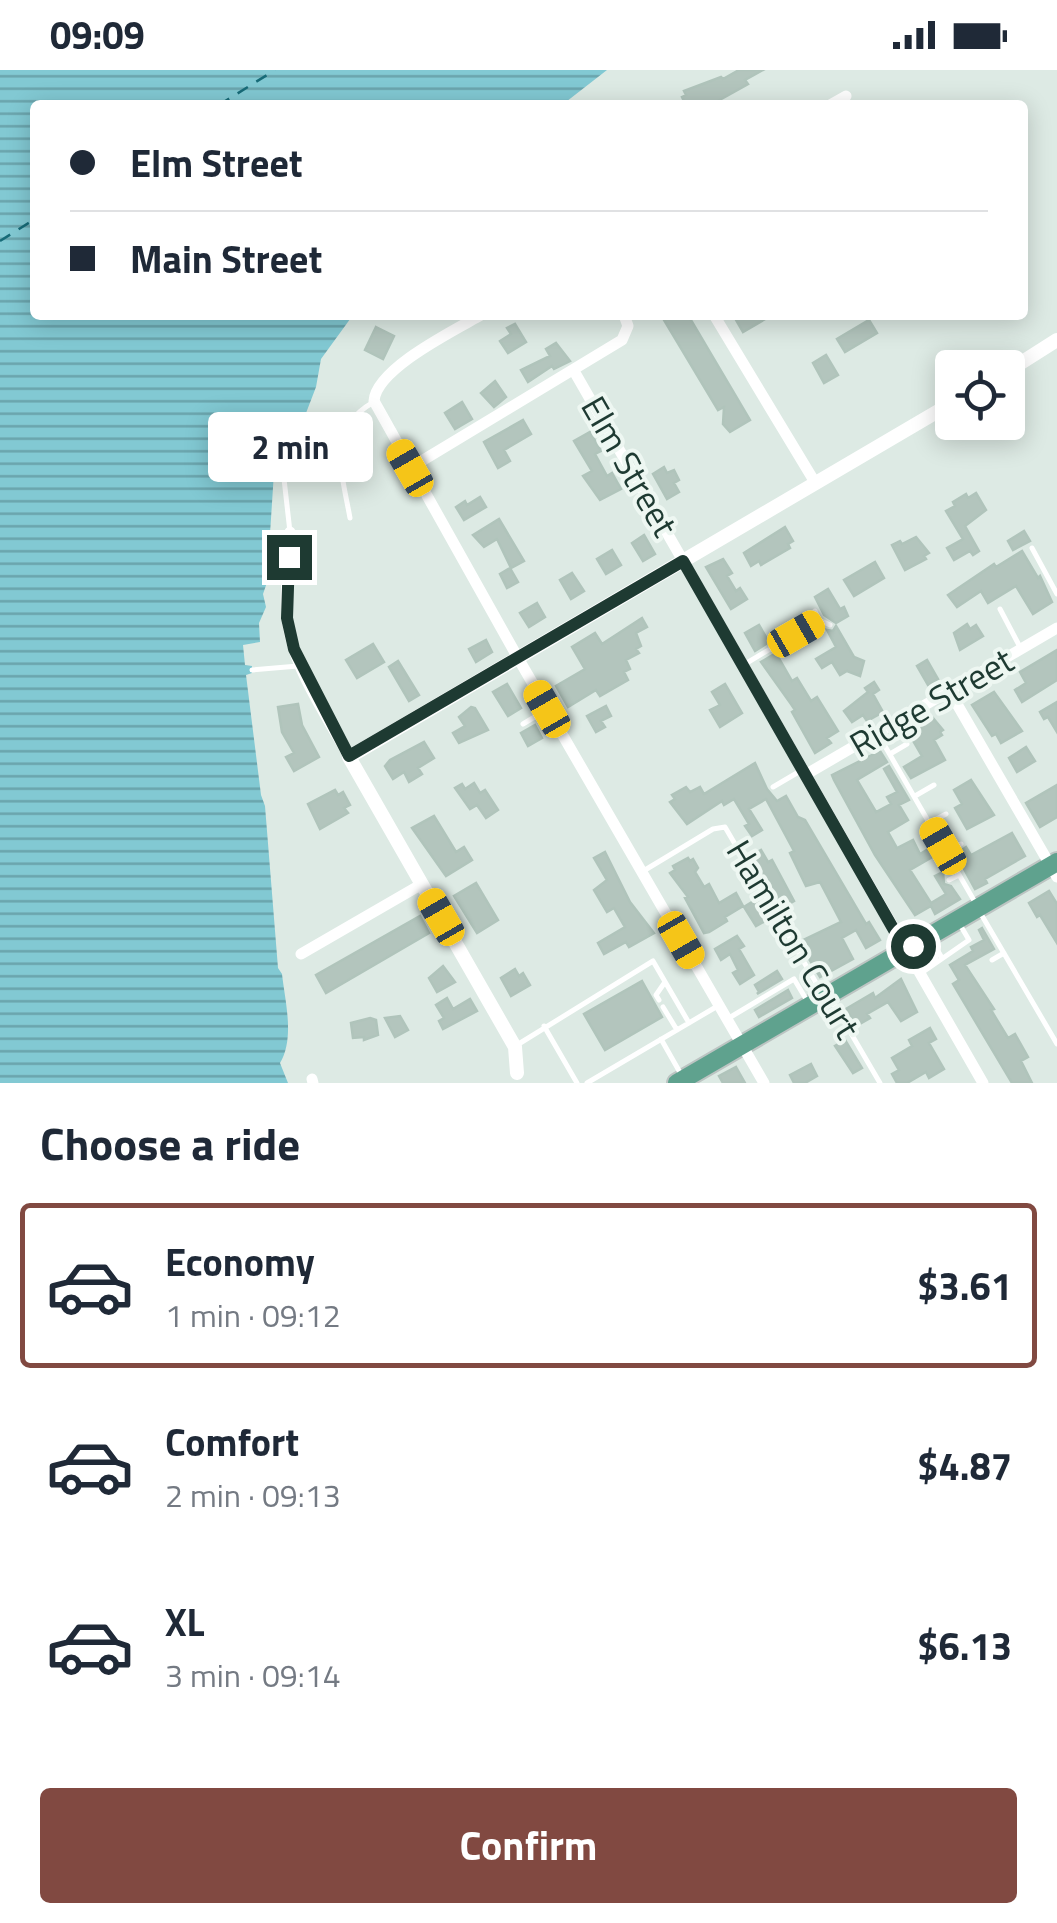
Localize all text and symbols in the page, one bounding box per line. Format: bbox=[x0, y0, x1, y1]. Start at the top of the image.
text: 09:09 bbox=[50, 6, 145, 64]
text: Elm Street bbox=[130, 134, 303, 192]
text: Main Street bbox=[130, 230, 322, 288]
map controls bbox=[935, 350, 1025, 440]
button: locate bbox=[935, 350, 1025, 440]
street label: Elm Street bbox=[568, 386, 692, 546]
callout: 2 min bbox=[206, 412, 372, 482]
text: 2 min bbox=[252, 423, 329, 471]
car bbox=[382, 435, 438, 501]
route end bbox=[267, 535, 312, 580]
car bbox=[763, 606, 829, 662]
street label: Ridge Street bbox=[839, 633, 1023, 771]
car bbox=[519, 676, 575, 742]
car bbox=[915, 813, 971, 879]
street label: Hamilton Court bbox=[713, 829, 875, 1049]
car bbox=[413, 884, 469, 950]
car bbox=[653, 907, 709, 973]
route start bbox=[891, 924, 936, 969]
text: Choose a ride bbox=[40, 1109, 300, 1177]
text: Economy bbox=[165, 1233, 315, 1291]
icon: car bbox=[45, 1241, 135, 1331]
text: $3.61 bbox=[917, 1257, 1012, 1315]
text: 1 min · 09:12 bbox=[165, 1291, 341, 1339]
text: Comfort bbox=[165, 1413, 299, 1471]
icon: car bbox=[45, 1421, 135, 1511]
text: $4.87 bbox=[917, 1437, 1012, 1495]
text: 2 min · 09:13 bbox=[165, 1471, 341, 1519]
text: XL bbox=[165, 1593, 205, 1651]
icon: car bbox=[45, 1601, 135, 1691]
text: $6.13 bbox=[917, 1617, 1012, 1675]
text: 3 min · 09:14 bbox=[165, 1651, 341, 1699]
button: Confirm bbox=[40, 1788, 1017, 1903]

